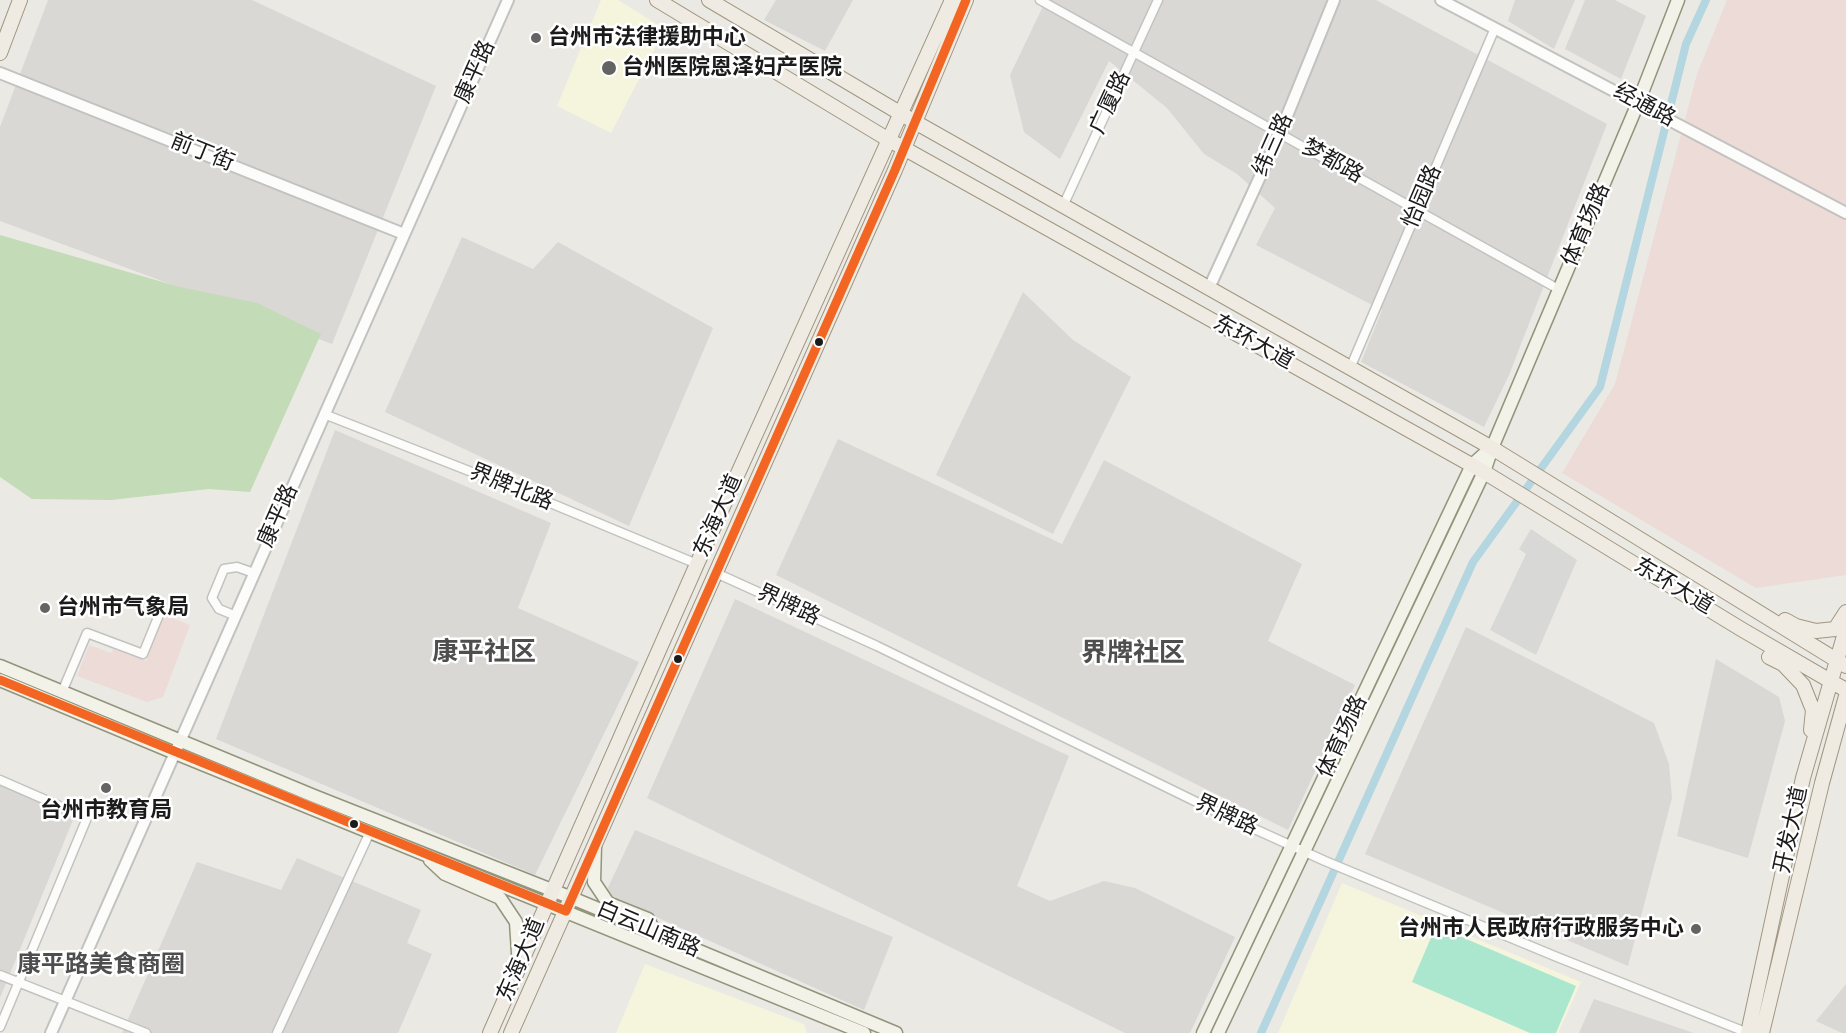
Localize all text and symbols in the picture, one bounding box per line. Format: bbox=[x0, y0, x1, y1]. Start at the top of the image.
place label: 台州市法律援助中心 bbox=[548, 25, 746, 51]
marker: 台州市法律援助中心 bbox=[529, 31, 543, 45]
street label: 康平路 bbox=[451, 36, 501, 108]
place label: 台州医院恩泽妇产医院 bbox=[622, 55, 842, 81]
marker: 台州医院恩泽妇产医院 bbox=[600, 59, 618, 77]
street label: 广厦路 bbox=[1085, 68, 1137, 138]
street label: 经通路 bbox=[1609, 79, 1679, 133]
street label: 纬三路 bbox=[1249, 109, 1299, 181]
street label: 前丁街 bbox=[166, 128, 238, 178]
street label: 梦都路 bbox=[1297, 134, 1367, 190]
street label: 怡园路 bbox=[1398, 161, 1448, 233]
street label: 体育场路 bbox=[1558, 179, 1616, 271]
street label: 东环大道 bbox=[1208, 310, 1298, 376]
unlabelled marker bbox=[813, 336, 825, 348]
street label: 界牌北路 bbox=[465, 459, 557, 517]
street label: 东海大道 bbox=[689, 470, 749, 562]
street label: 康平路 bbox=[254, 480, 304, 552]
street label: 东环大道 bbox=[1628, 553, 1718, 621]
street label: 界牌路 bbox=[753, 580, 823, 632]
place label: 台州市气象局 bbox=[57, 595, 189, 621]
marker: 台州市气象局 bbox=[38, 601, 52, 615]
district label: 康平社区 bbox=[432, 637, 536, 669]
district label: 界牌社区 bbox=[1081, 638, 1185, 670]
unlabelled marker bbox=[672, 653, 684, 665]
street label: 体育场路 bbox=[1312, 692, 1374, 782]
marker: 台州市教育局 bbox=[99, 781, 113, 795]
street label: 开发大道 bbox=[1770, 784, 1814, 876]
street label: 界牌路 bbox=[1191, 790, 1261, 842]
place label: 台州市教育局 bbox=[40, 798, 172, 824]
unlabelled marker bbox=[348, 818, 360, 830]
street label: 白云山南路 bbox=[592, 896, 704, 964]
street label: 东海大道 bbox=[493, 914, 551, 1006]
place label: 台州市人民政府行政服务中心 bbox=[1398, 916, 1684, 942]
marker: 台州市人民政府行政服务中心 bbox=[1689, 922, 1703, 936]
district label: 康平路美食商圈 bbox=[17, 952, 185, 980]

